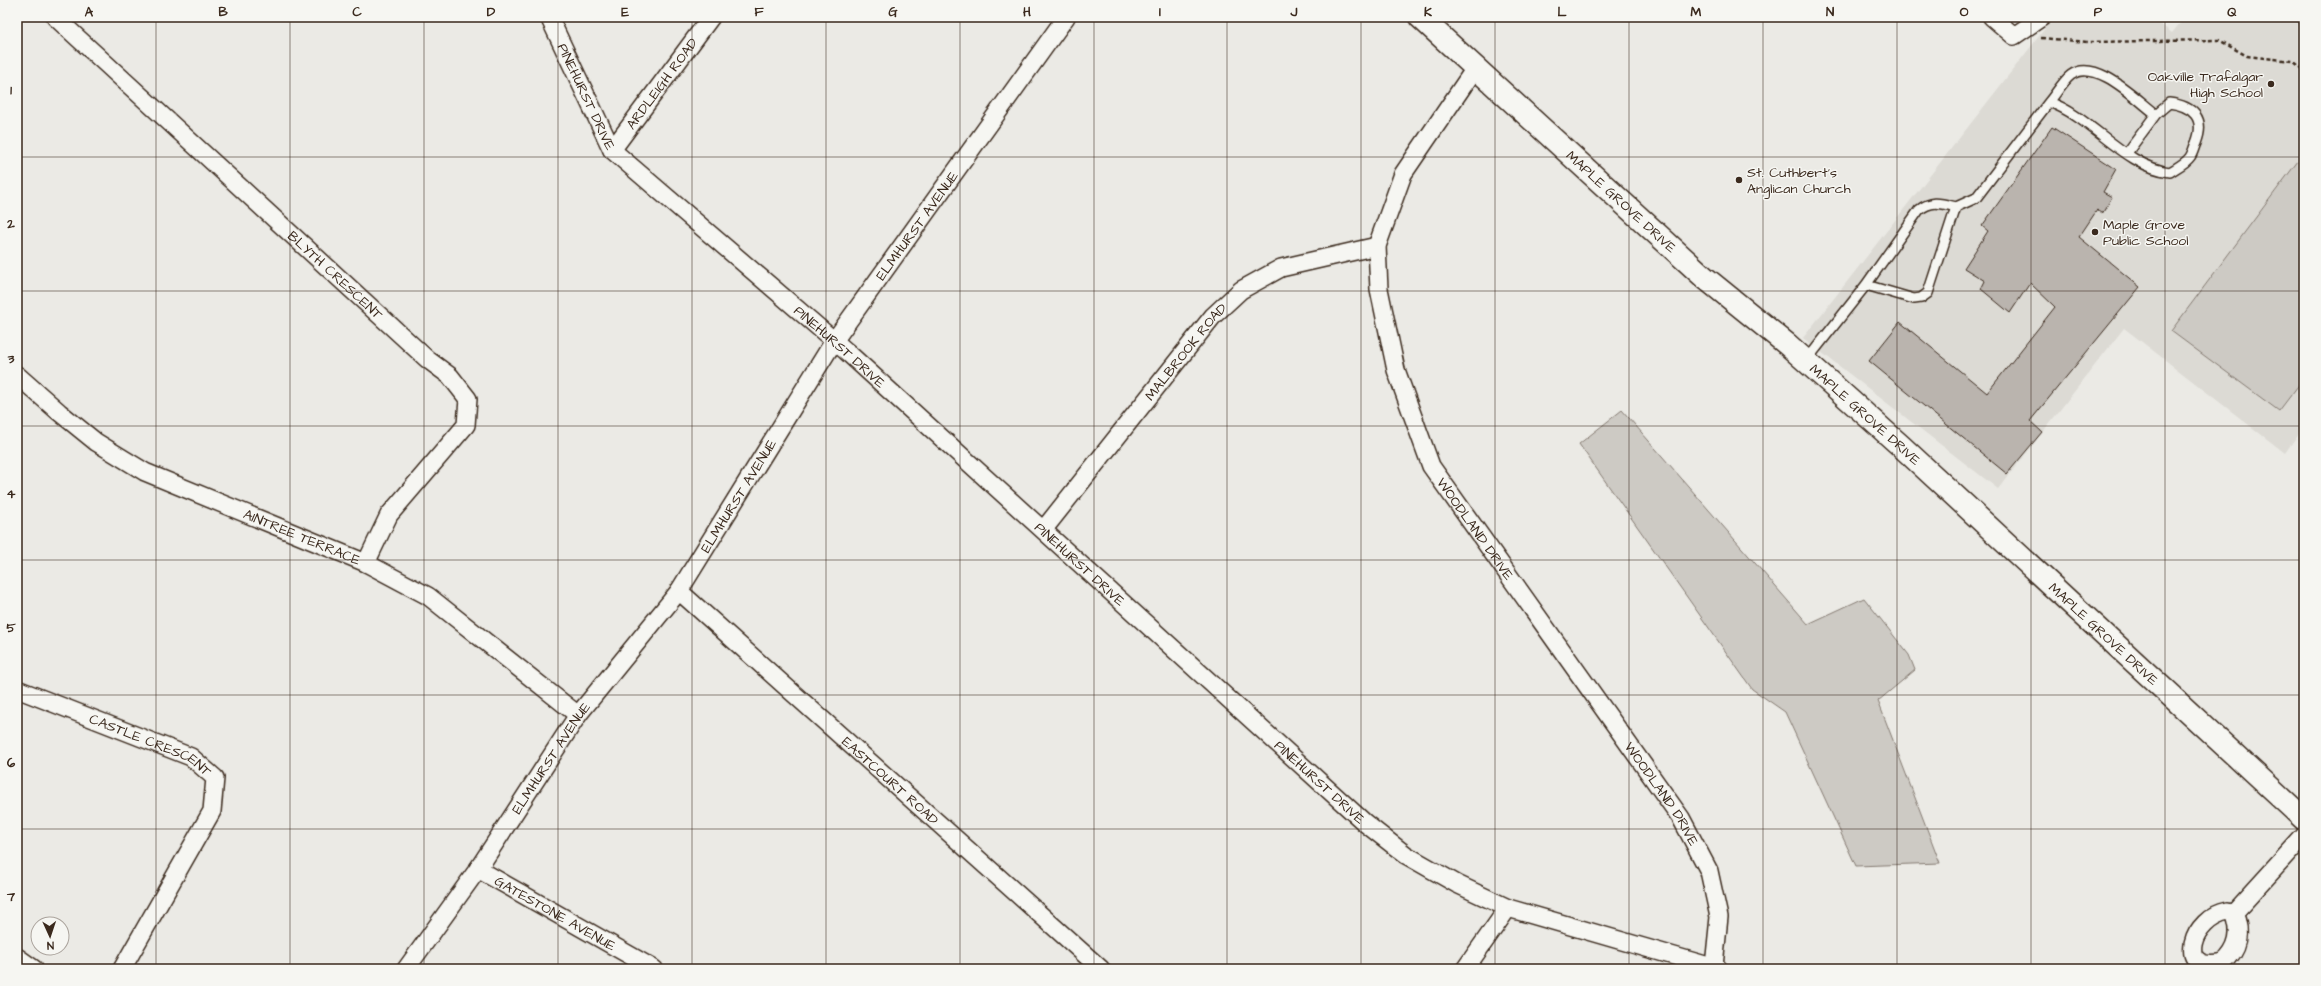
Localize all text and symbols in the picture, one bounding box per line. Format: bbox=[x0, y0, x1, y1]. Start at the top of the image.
text: A bbox=[85, 3, 94, 21]
text: B bbox=[218, 3, 228, 21]
text: C bbox=[352, 3, 362, 21]
text: D bbox=[487, 3, 496, 21]
text: E bbox=[621, 3, 629, 21]
text: F bbox=[754, 3, 764, 21]
text: G bbox=[888, 3, 898, 21]
text: H bbox=[1023, 3, 1031, 21]
text: I bbox=[1159, 3, 1161, 21]
text: J bbox=[1290, 3, 1298, 21]
text: K bbox=[1424, 3, 1432, 21]
text: L bbox=[1557, 3, 1567, 21]
text: M bbox=[1691, 3, 1702, 21]
text: N bbox=[1826, 3, 1834, 21]
text: O bbox=[1960, 3, 1969, 21]
text: P bbox=[2094, 3, 2103, 21]
text: Q bbox=[2227, 3, 2237, 21]
street label: ARDLEIGH ROAD bbox=[622, 34, 703, 134]
street label: PINEHURST DRIVE bbox=[552, 40, 620, 154]
place label: Oakville Trafalgar High School bbox=[2148, 67, 2263, 103]
marker: Oakville Trafalgar High School bbox=[2266, 79, 2276, 89]
text: 1 bbox=[10, 81, 12, 99]
street label: MAPLE GROVE DRIVE bbox=[1561, 146, 1681, 258]
place label: St. Cuthbert's Anglican Church bbox=[1747, 163, 1851, 199]
street label: ELMHURST AVENUE bbox=[871, 167, 964, 285]
marker: St. Cuthbert's Anglican Church bbox=[1734, 175, 1744, 185]
text: 2 bbox=[6, 215, 15, 233]
place label: Maple Grove Public School bbox=[2103, 215, 2188, 251]
street label: BLYTH CRESCENT bbox=[283, 227, 387, 325]
marker: Maple Grove Public School bbox=[2090, 227, 2100, 237]
street label: MALBROOK ROAD bbox=[1141, 299, 1232, 405]
street label: PINEHURST DRIVE bbox=[789, 301, 890, 394]
text: 3 bbox=[7, 350, 15, 368]
street label: MAPLE GROVE DRIVE bbox=[1805, 360, 1925, 471]
street label: ELMHURST AVENUE bbox=[696, 435, 782, 557]
street label: WOODLAND DRIVE bbox=[1431, 474, 1518, 585]
text: 4 bbox=[7, 485, 16, 503]
street label: AINTREE TERRACE bbox=[240, 505, 364, 571]
street label: PINEHURST DRIVE bbox=[1030, 518, 1130, 612]
street label: MAPLE GROVE DRIVE bbox=[2044, 578, 2163, 691]
text: 5 bbox=[6, 619, 16, 637]
street label: ELMHURST AVENUE bbox=[507, 698, 596, 818]
street label: CASTLE CRESCENT bbox=[86, 709, 216, 782]
street label: EASTCOURT ROAD bbox=[837, 732, 943, 830]
street label: PINEHURST DRIVE bbox=[1269, 736, 1369, 830]
street label: WOODLAND DRIVE bbox=[1619, 738, 1703, 850]
text: 6 bbox=[7, 754, 16, 772]
street label: GATESTONE AVENUE bbox=[491, 871, 620, 957]
text: 7 bbox=[6, 888, 16, 906]
north arrow bbox=[30, 916, 70, 956]
text: N bbox=[47, 938, 54, 953]

